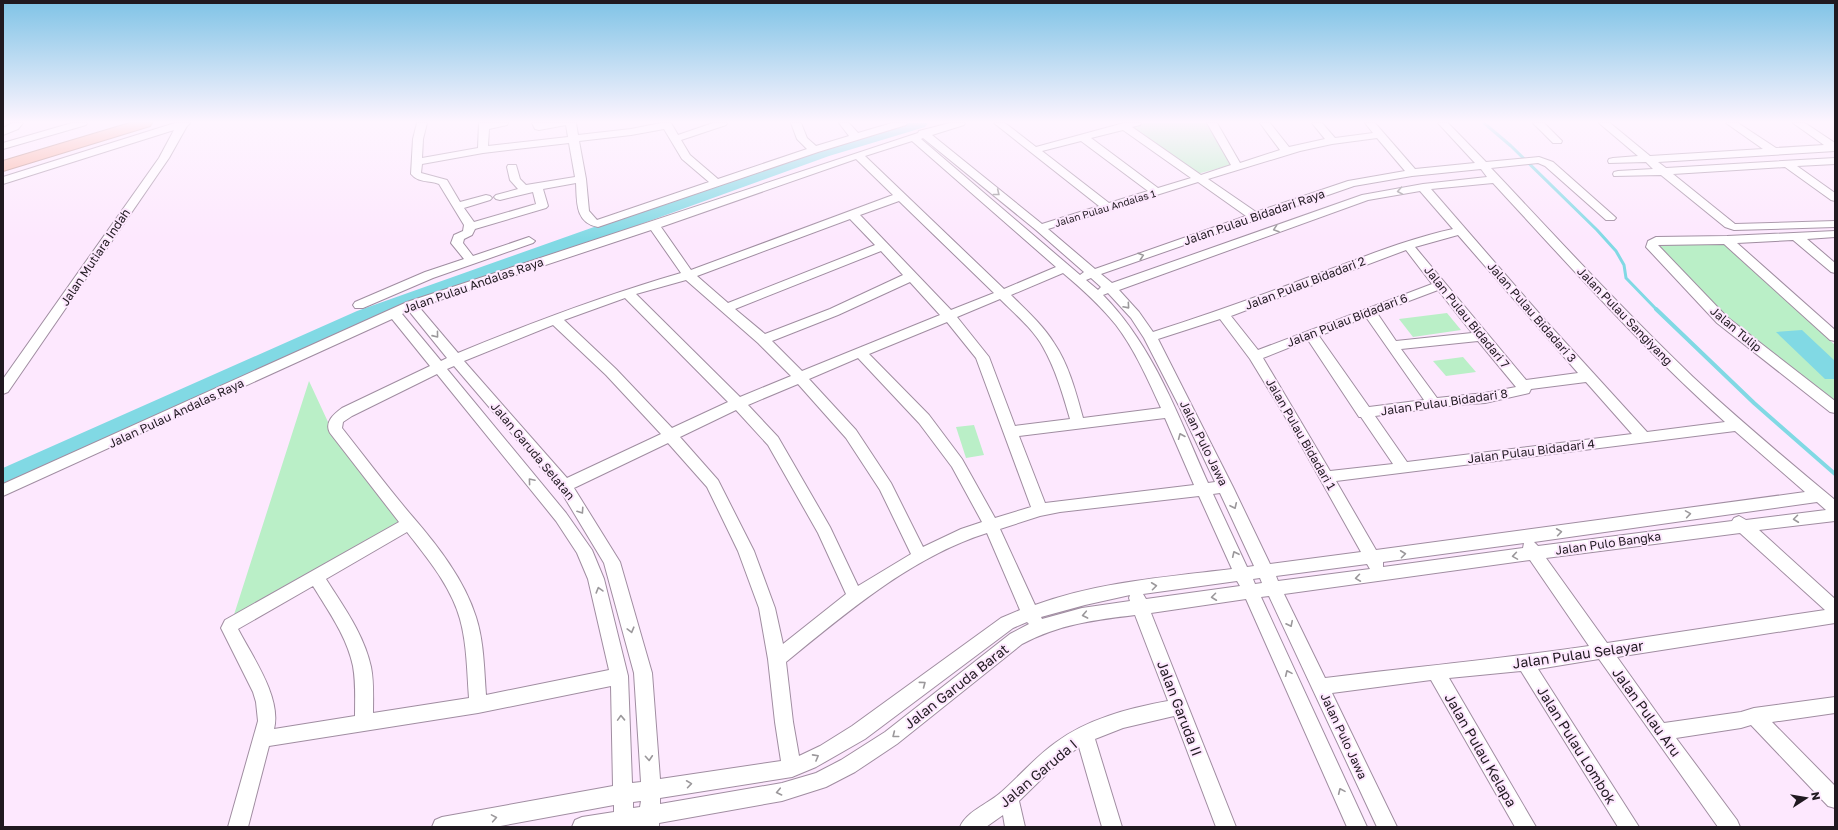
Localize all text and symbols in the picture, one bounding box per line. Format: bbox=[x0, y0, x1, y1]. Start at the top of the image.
street label: Jalan Pulau Bidadari Raya bbox=[1181, 186, 1327, 248]
one-way arrow bbox=[1397, 186, 1403, 195]
street label: Jalan Pulau Andalas 1 bbox=[1053, 187, 1157, 229]
one-way arrow bbox=[993, 188, 1000, 195]
street label: Jalan Mutiara Indah bbox=[57, 206, 133, 308]
one-way arrow bbox=[1272, 224, 1279, 232]
one-way arrow bbox=[1138, 252, 1145, 260]
street label: Jalan Pulau Bidadari 2 bbox=[1243, 253, 1367, 313]
street label: Jalan Pulau Andalas Raya bbox=[401, 254, 545, 316]
street label: Jalan Pulau Bidadari 3 bbox=[1484, 259, 1580, 365]
street label: Jalan Pulau Bidadari 7 bbox=[1421, 263, 1513, 371]
street label: Jalan Pulau Sangiyang bbox=[1574, 264, 1676, 368]
street label: Jalan Pulau Bidadari 6 bbox=[1284, 290, 1410, 350]
one-way arrow bbox=[1122, 301, 1129, 308]
street label: Jalan Tulip bbox=[1707, 303, 1765, 355]
one-way arrow bbox=[431, 331, 438, 338]
street label: Jalan Pulau Andalas Raya bbox=[106, 375, 246, 451]
street label: Jalan Pulau Bidadari 1 bbox=[1263, 375, 1339, 493]
street label: Jalan Pulau Bidadari 8 bbox=[1379, 386, 1509, 418]
street label: Jalan Pulo Jawa bbox=[1177, 398, 1231, 488]
street label: Jalan Garuda Selatan bbox=[488, 399, 578, 503]
one-way arrow bbox=[1177, 433, 1185, 440]
street label: Jalan Pulau Bidadari 4 bbox=[1466, 436, 1596, 466]
one-way arrow bbox=[529, 479, 536, 486]
one-way arrow bbox=[1229, 502, 1237, 510]
one-way arrow bbox=[577, 506, 584, 513]
one-way arrow bbox=[1685, 510, 1691, 519]
one-way arrow bbox=[1793, 514, 1799, 523]
street label: Jalan Pulo Bangka bbox=[1554, 528, 1662, 558]
one-way arrow bbox=[1556, 528, 1562, 537]
one-way arrow bbox=[1399, 550, 1406, 559]
one-way arrow bbox=[1232, 551, 1240, 559]
one-way arrow bbox=[1512, 551, 1518, 560]
one-way arrow bbox=[1355, 573, 1361, 582]
one-way arrow bbox=[1151, 582, 1157, 591]
one-way arrow bbox=[595, 587, 604, 594]
one-way arrow bbox=[1211, 592, 1217, 601]
one-way arrow bbox=[1082, 610, 1088, 618]
one-way arrow bbox=[1285, 619, 1293, 627]
one-way arrow bbox=[626, 626, 635, 633]
street label: Jalan Pulau Selayar bbox=[1511, 636, 1645, 672]
street label: Jalan Garuda Barat bbox=[900, 640, 1012, 732]
street label: Jalan Garuda II bbox=[1154, 658, 1206, 758]
street label: Jalan Pulau Aru bbox=[1609, 664, 1685, 760]
one-way arrow bbox=[1284, 670, 1292, 677]
one-way arrow bbox=[919, 682, 926, 689]
street label: Jalan Pulau Lombok bbox=[1534, 683, 1620, 807]
street label: Jalan Pulau Kelapa bbox=[1441, 690, 1521, 810]
street label: Jalan Pulo Jawa bbox=[1318, 691, 1370, 781]
one-way arrow bbox=[616, 715, 625, 721]
one-way arrow bbox=[892, 730, 899, 737]
street label: Jalan Garuda I bbox=[996, 736, 1080, 810]
one-way arrow bbox=[644, 755, 653, 761]
one-way arrow bbox=[812, 755, 819, 762]
north arrow bbox=[1786, 778, 1826, 818]
one-way arrow bbox=[686, 780, 692, 789]
one-way arrow bbox=[776, 788, 783, 796]
one-way arrow bbox=[1338, 788, 1346, 796]
text: N bbox=[1809, 790, 1823, 801]
one-way arrow bbox=[491, 814, 497, 822]

